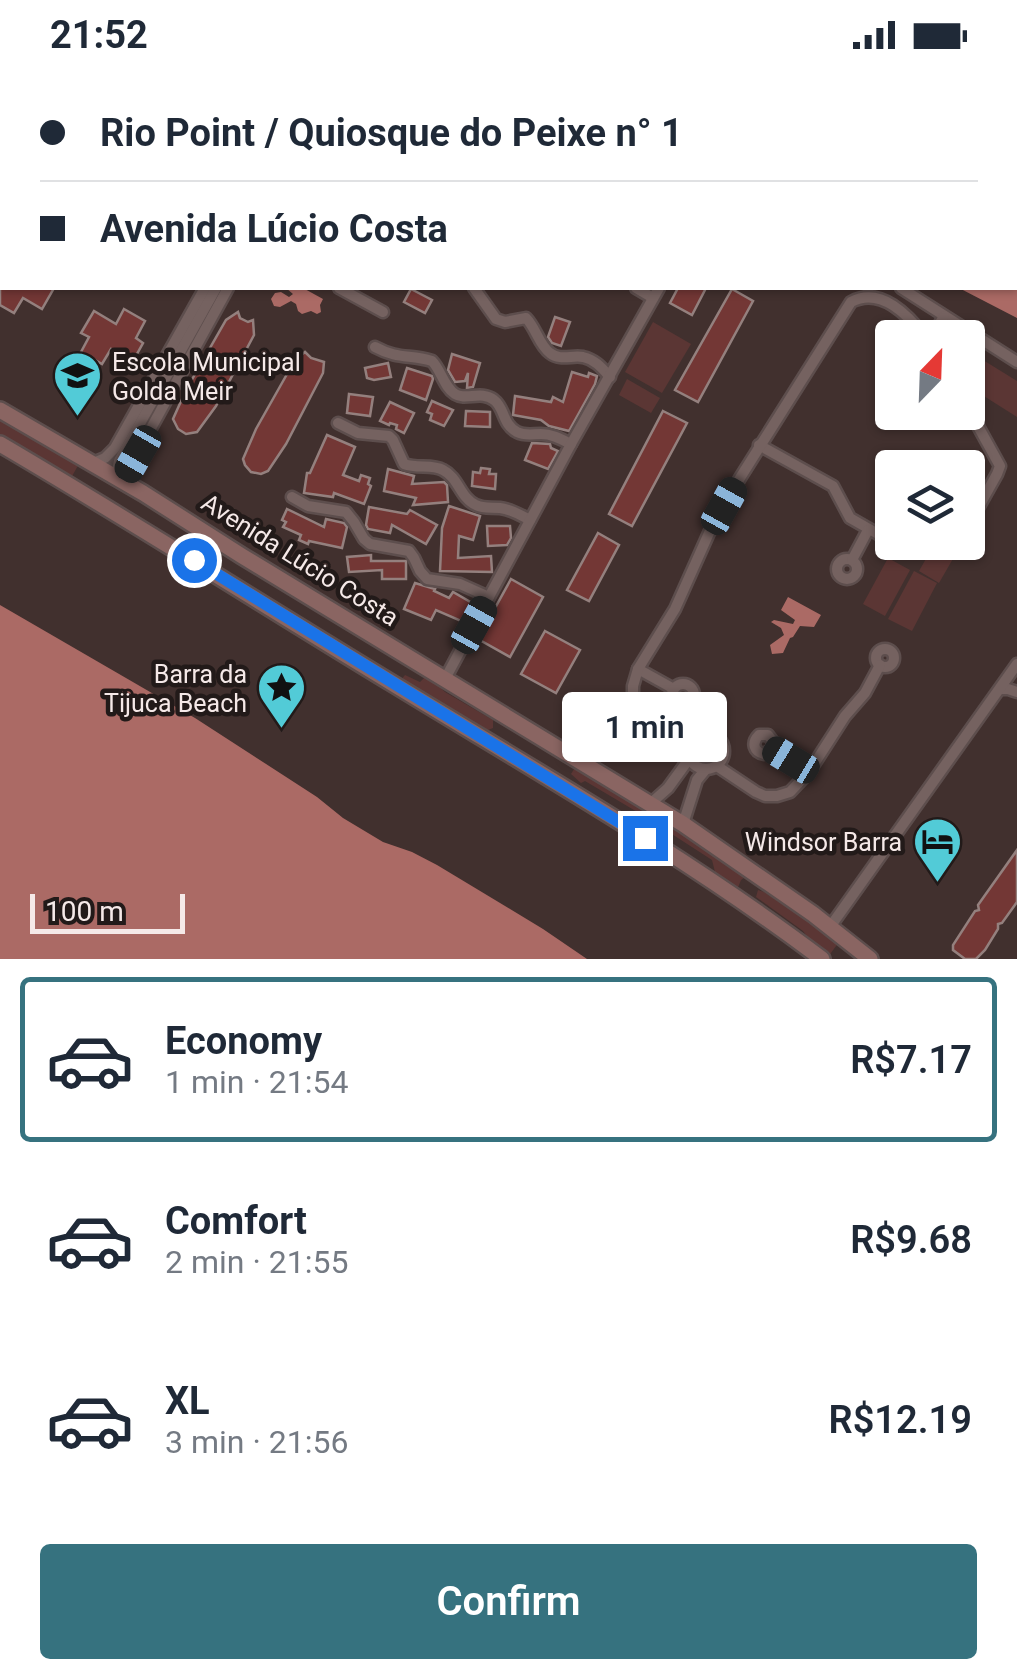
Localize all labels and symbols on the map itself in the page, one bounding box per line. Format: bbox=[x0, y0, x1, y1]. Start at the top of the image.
north arrow bbox=[875, 320, 985, 430]
place label: Escola Municipal Golda Meir bbox=[112, 348, 301, 406]
school or university icon: Escola Municipal Golda Meir bbox=[51, 350, 103, 418]
car bbox=[110, 421, 166, 487]
car bbox=[696, 472, 752, 540]
street label: Avenida Lúcio Costa bbox=[196, 488, 404, 632]
route start bbox=[172, 538, 217, 583]
car bbox=[446, 591, 502, 659]
place label: Barra da Tijuca Beach bbox=[104, 660, 247, 718]
place icon: Barra da Tijuca Beach bbox=[256, 662, 308, 730]
callout: 1 min bbox=[562, 693, 728, 763]
car bbox=[758, 732, 824, 788]
route end bbox=[623, 816, 668, 861]
hotel icon: Windsor Barra bbox=[911, 816, 963, 884]
place label: Windsor Barra bbox=[745, 828, 902, 857]
scale bar bbox=[30, 889, 185, 934]

